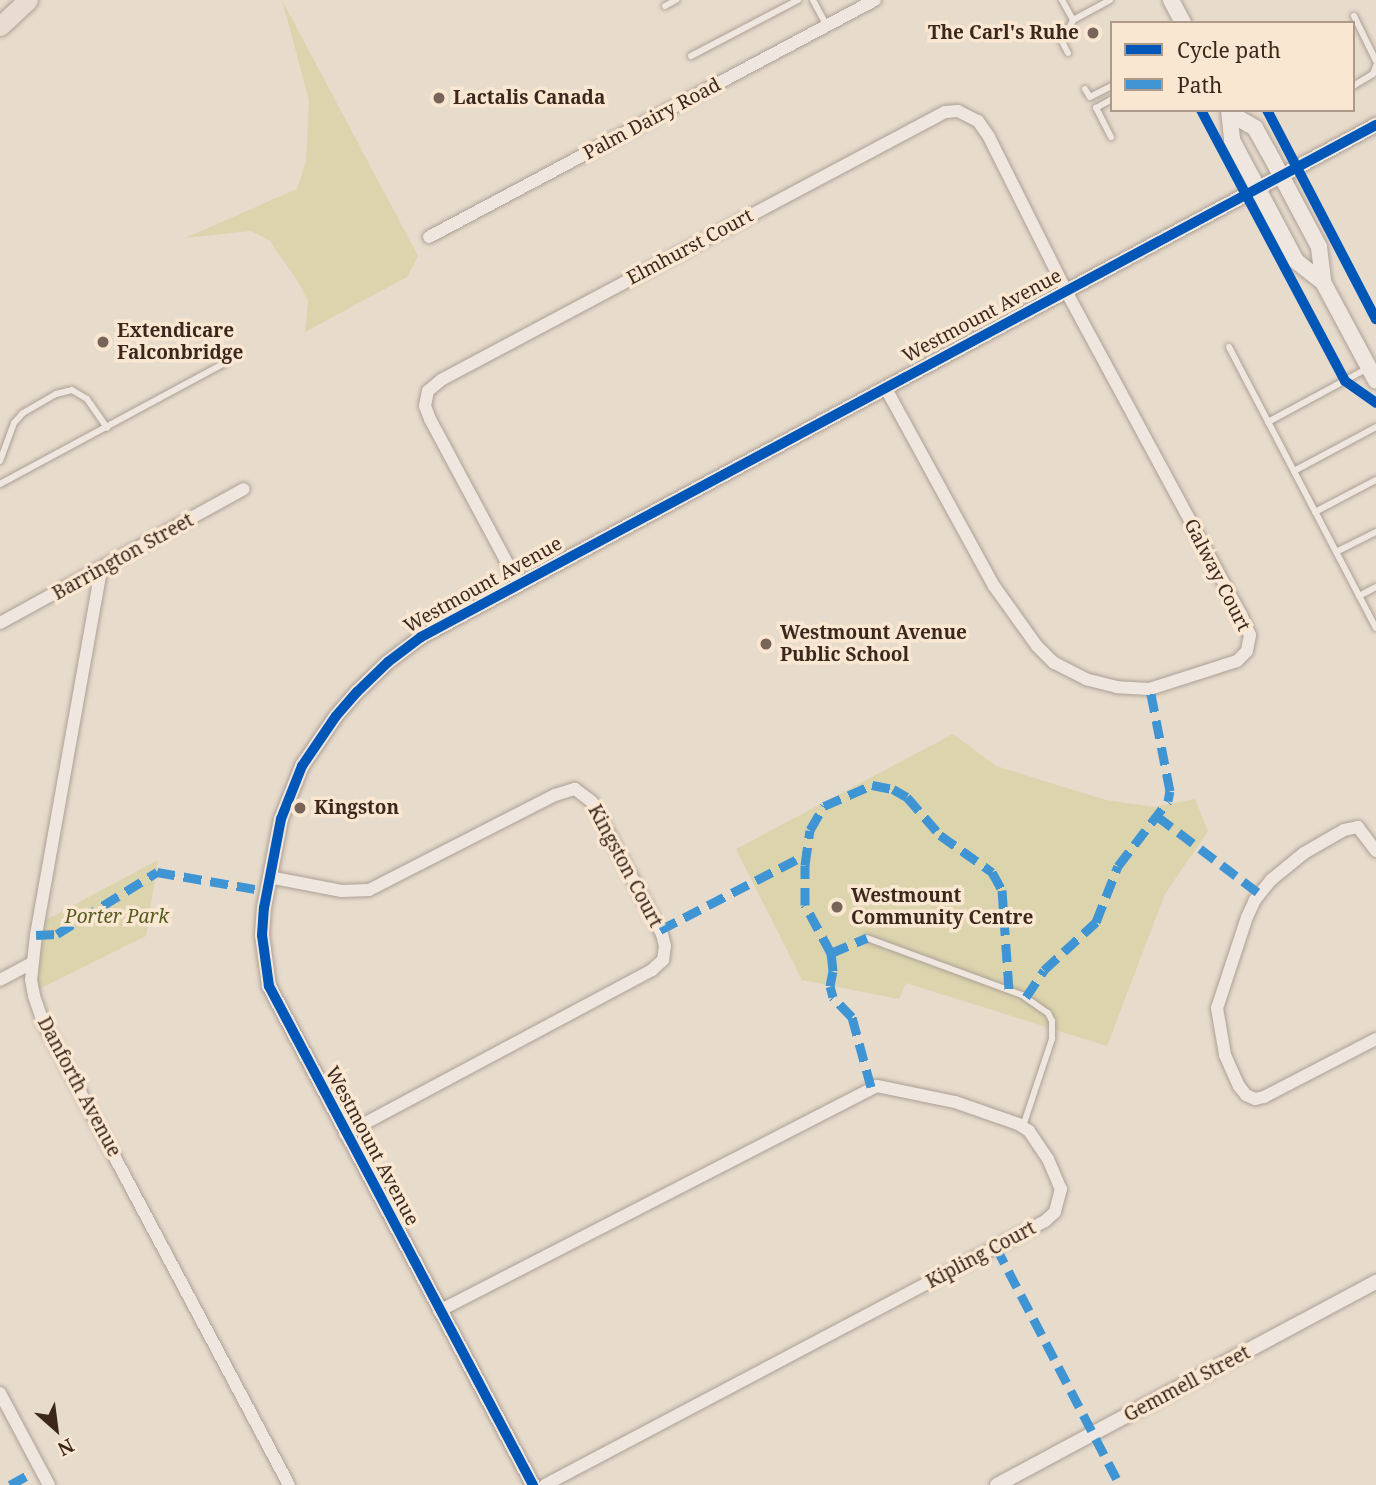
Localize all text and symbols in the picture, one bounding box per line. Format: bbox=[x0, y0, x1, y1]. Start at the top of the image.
legend bbox=[1110, 21, 1355, 112]
place label: The Carl's Ruhe bbox=[928, 22, 1079, 44]
marker: The Carl's Ruhe bbox=[1085, 25, 1101, 41]
text: Cycle path bbox=[1177, 36, 1281, 64]
text: Path bbox=[1177, 71, 1222, 99]
street label: Palm Dairy Road bbox=[580, 73, 724, 165]
place label: Lactalis Canada bbox=[453, 87, 605, 109]
marker: Lactalis Canada bbox=[431, 90, 447, 106]
street label: Elmhurst Court bbox=[623, 204, 757, 290]
street label: Westmount Avenue bbox=[899, 264, 1065, 368]
place label: Extendicare Falconbridge bbox=[117, 320, 243, 364]
marker: Extendicare Falconbridge bbox=[95, 334, 111, 350]
street label: Barrington Street bbox=[49, 509, 197, 605]
street label: Galway Court bbox=[1179, 515, 1255, 635]
street label: Westmount Avenue bbox=[400, 532, 566, 638]
place label: Westmount Avenue Public School bbox=[780, 622, 967, 666]
marker: Westmount Avenue Public School bbox=[758, 636, 774, 652]
place label: Kingston bbox=[314, 797, 399, 819]
marker: Kingston bbox=[292, 800, 308, 816]
street label: Kingston Court bbox=[583, 801, 667, 931]
place label: Westmount Community Centre bbox=[851, 885, 1033, 929]
marker: Westmount Community Centre bbox=[829, 899, 845, 915]
park label: Porter Park bbox=[65, 906, 169, 928]
street label: Danforth Avenue bbox=[32, 1013, 126, 1161]
street label: Westmount Avenue bbox=[320, 1063, 424, 1229]
street label: Kipling Court bbox=[922, 1217, 1040, 1293]
street label: Gemmell Street bbox=[1120, 1341, 1254, 1427]
north arrow bbox=[21, 1394, 91, 1464]
text: N bbox=[53, 1433, 79, 1463]

